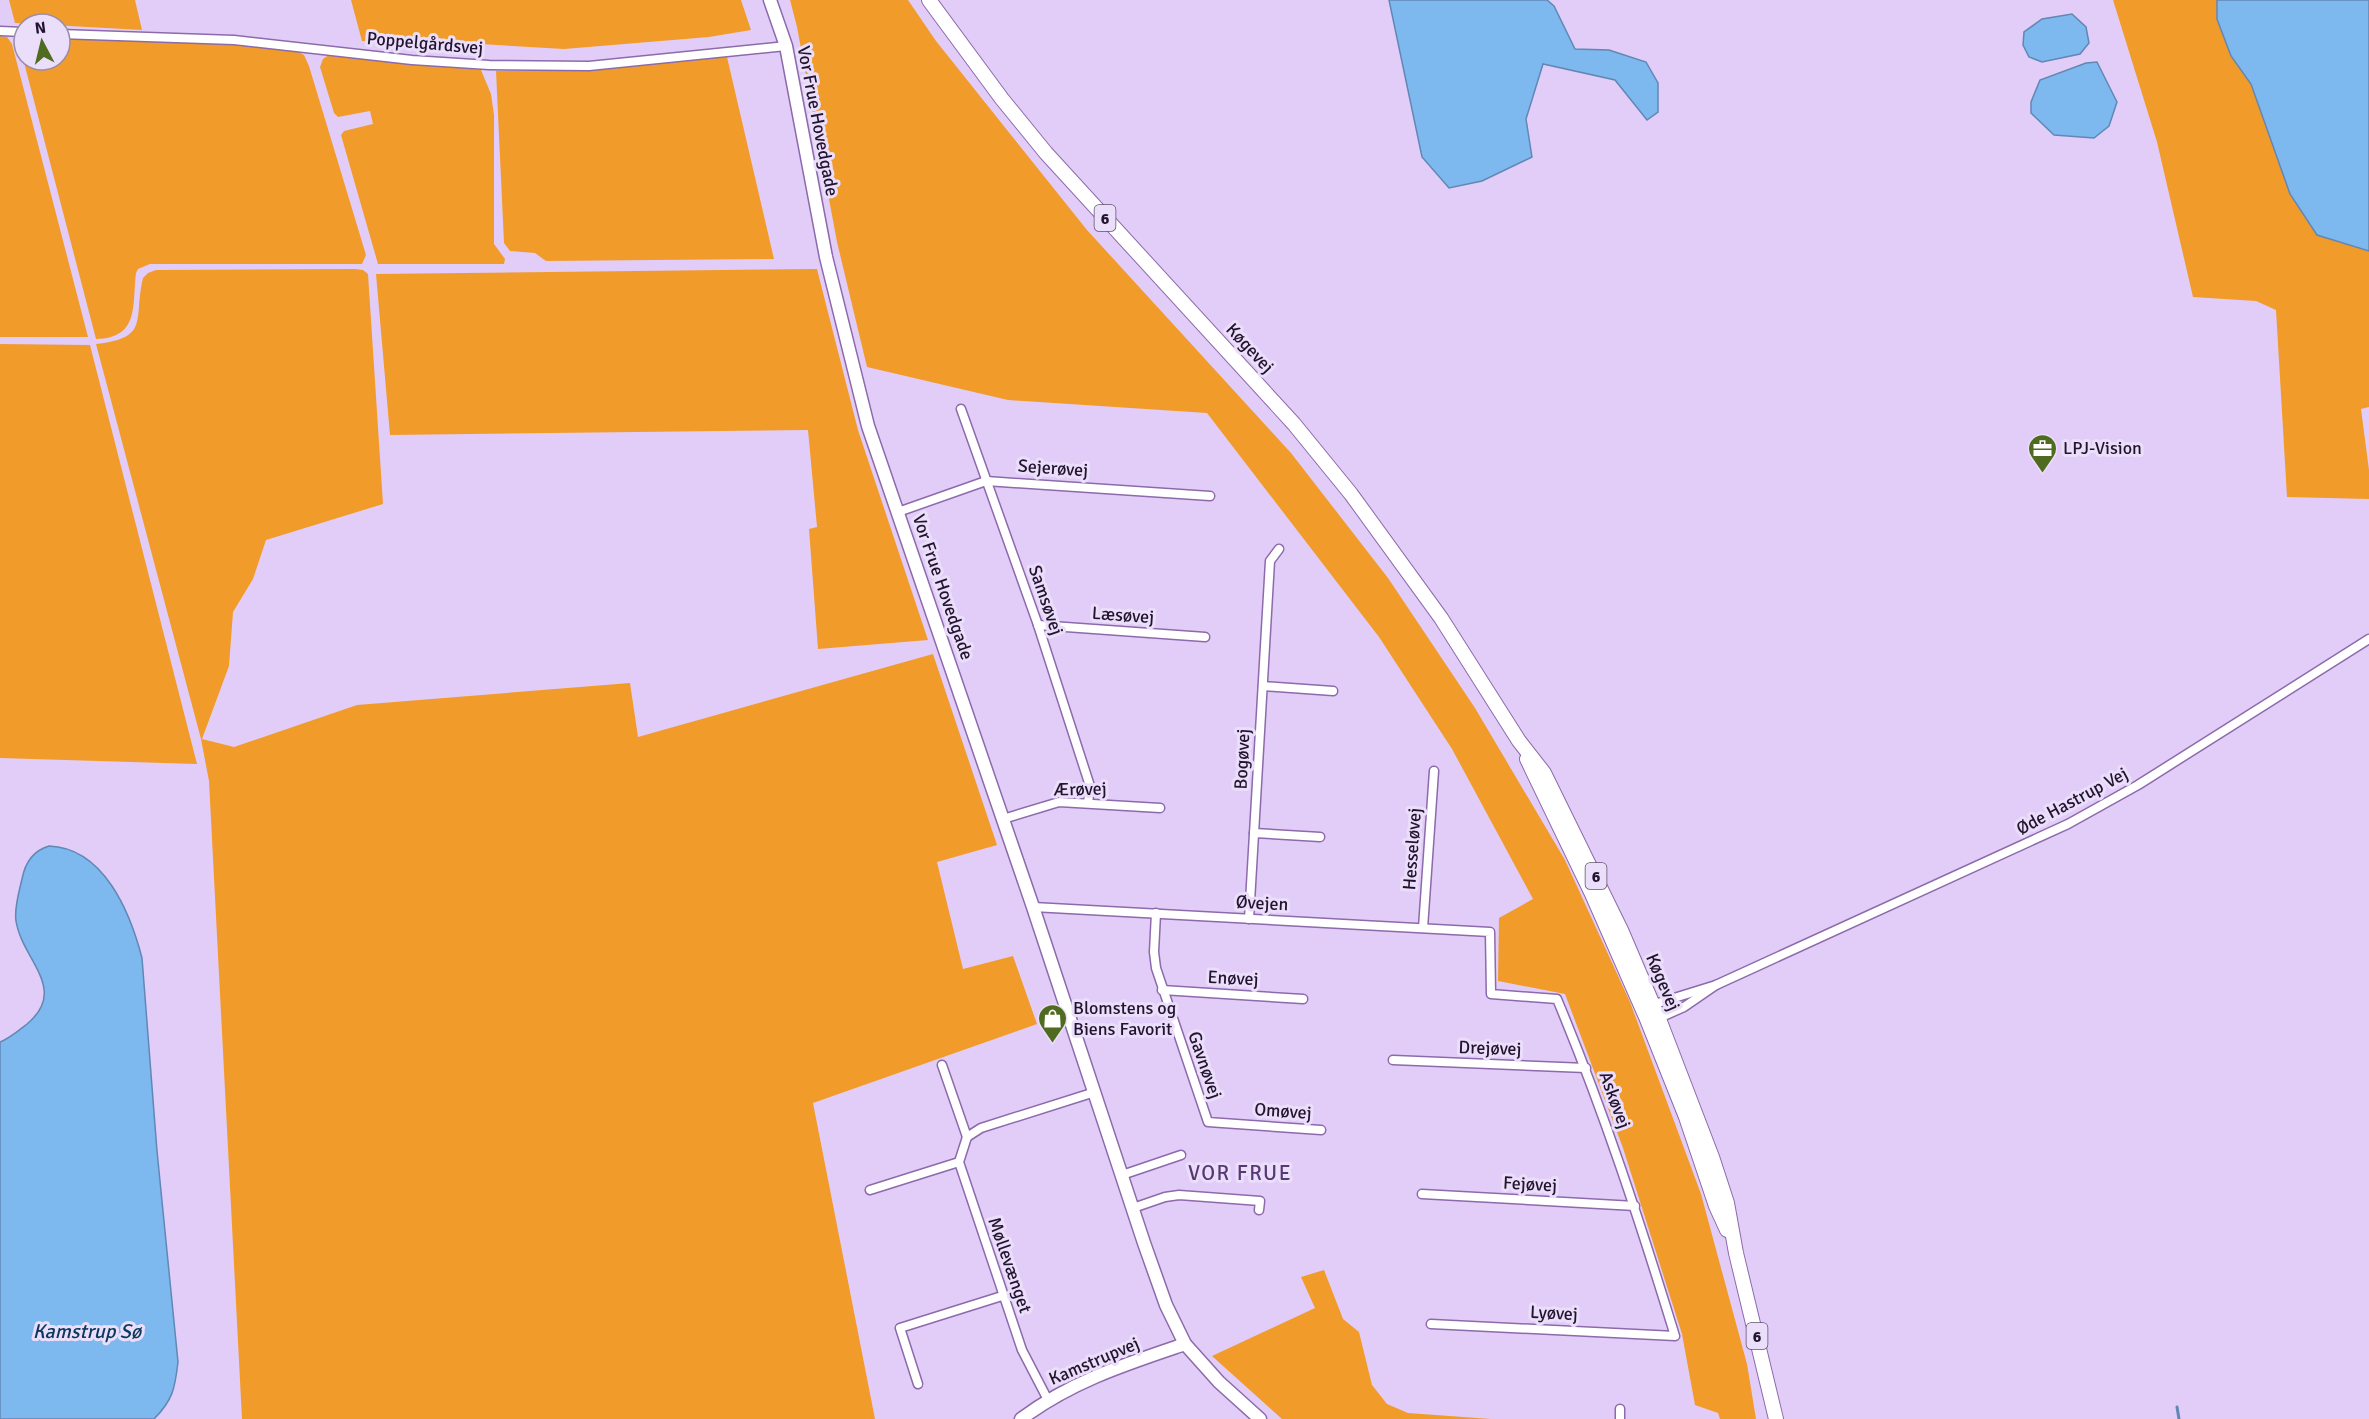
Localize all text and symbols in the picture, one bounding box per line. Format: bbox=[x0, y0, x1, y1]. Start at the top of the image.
north arrow bbox=[12, 12, 72, 72]
text: N bbox=[34, 18, 47, 39]
street label: Poppelgårdsvej bbox=[366, 27, 484, 59]
street label: Vor Frue Hovedgade bbox=[793, 44, 843, 198]
road number: 6 bbox=[1094, 205, 1116, 231]
street label: Køgevej bbox=[1221, 318, 1279, 378]
office icon: LPJ-Vision bbox=[2026, 432, 2058, 474]
place label: LPJ-Vision bbox=[2063, 437, 2142, 459]
street label: Sejerøvej bbox=[1017, 455, 1089, 481]
street label: Vor Frue Hovedgade bbox=[908, 511, 978, 663]
street label: Samsøvej bbox=[1024, 562, 1068, 638]
street label: Læsøvej bbox=[1091, 602, 1155, 628]
street label: Bogøvej bbox=[1229, 728, 1255, 790]
street label: Øde Hastrup Vej bbox=[2012, 762, 2132, 840]
street label: Ærøvej bbox=[1053, 778, 1107, 800]
street label: Hesseløvej bbox=[1398, 807, 1426, 891]
road number: 6 bbox=[1586, 863, 1606, 889]
street label: Øvejen bbox=[1235, 891, 1289, 915]
street label: Køgevej bbox=[1641, 950, 1685, 1014]
street label: Enøvej bbox=[1207, 966, 1259, 990]
place label: Blomstens og Biens Favorit bbox=[1073, 997, 1176, 1040]
shop icon: Blomstens og Biens Favorit bbox=[1036, 1002, 1068, 1044]
street label: Gavnøvej bbox=[1183, 1029, 1227, 1101]
street label: Drejøvej bbox=[1458, 1036, 1522, 1060]
street label: Askøvej bbox=[1595, 1069, 1635, 1131]
street label: Omøvej bbox=[1254, 1098, 1312, 1124]
district label: VOR FRUE bbox=[1188, 1160, 1292, 1186]
street label: Fejøvej bbox=[1502, 1172, 1558, 1196]
street label: Møllevænget bbox=[983, 1214, 1037, 1316]
street label: Lyøvej bbox=[1529, 1301, 1579, 1325]
water label: Kamstrup Sø bbox=[33, 1319, 143, 1344]
road number: 6 bbox=[1746, 1323, 1768, 1349]
street label: Kamstrupvej bbox=[1045, 1332, 1143, 1390]

